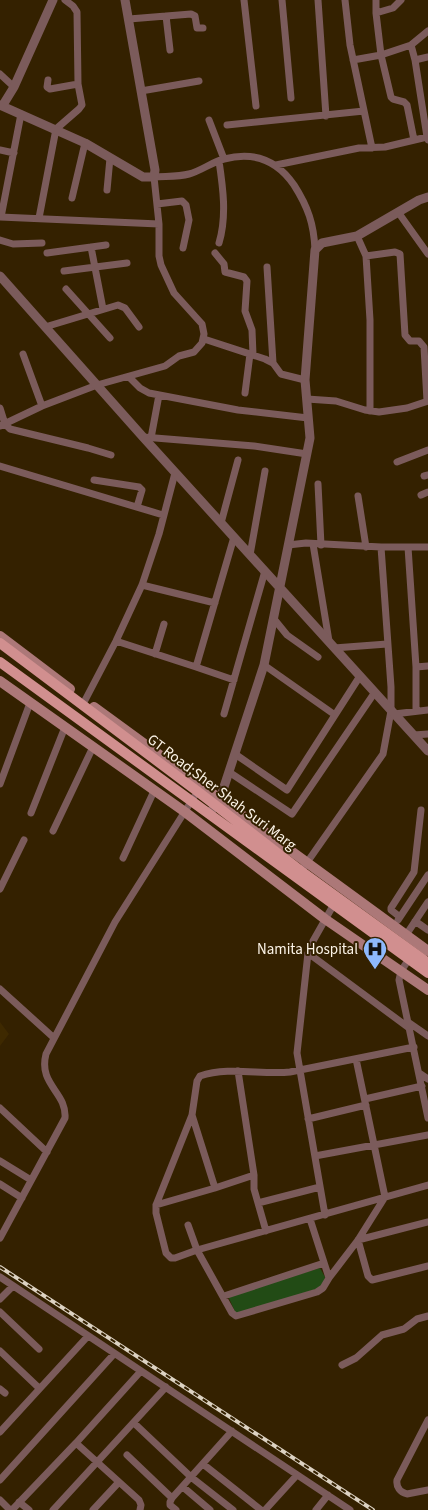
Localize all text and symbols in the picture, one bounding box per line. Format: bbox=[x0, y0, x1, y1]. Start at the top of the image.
street label: GT Road;Sher Shah Suri Marg bbox=[143, 729, 301, 856]
hospital icon: Namita Hospital bbox=[362, 936, 388, 970]
place label: Namita Hospital bbox=[257, 939, 358, 960]

